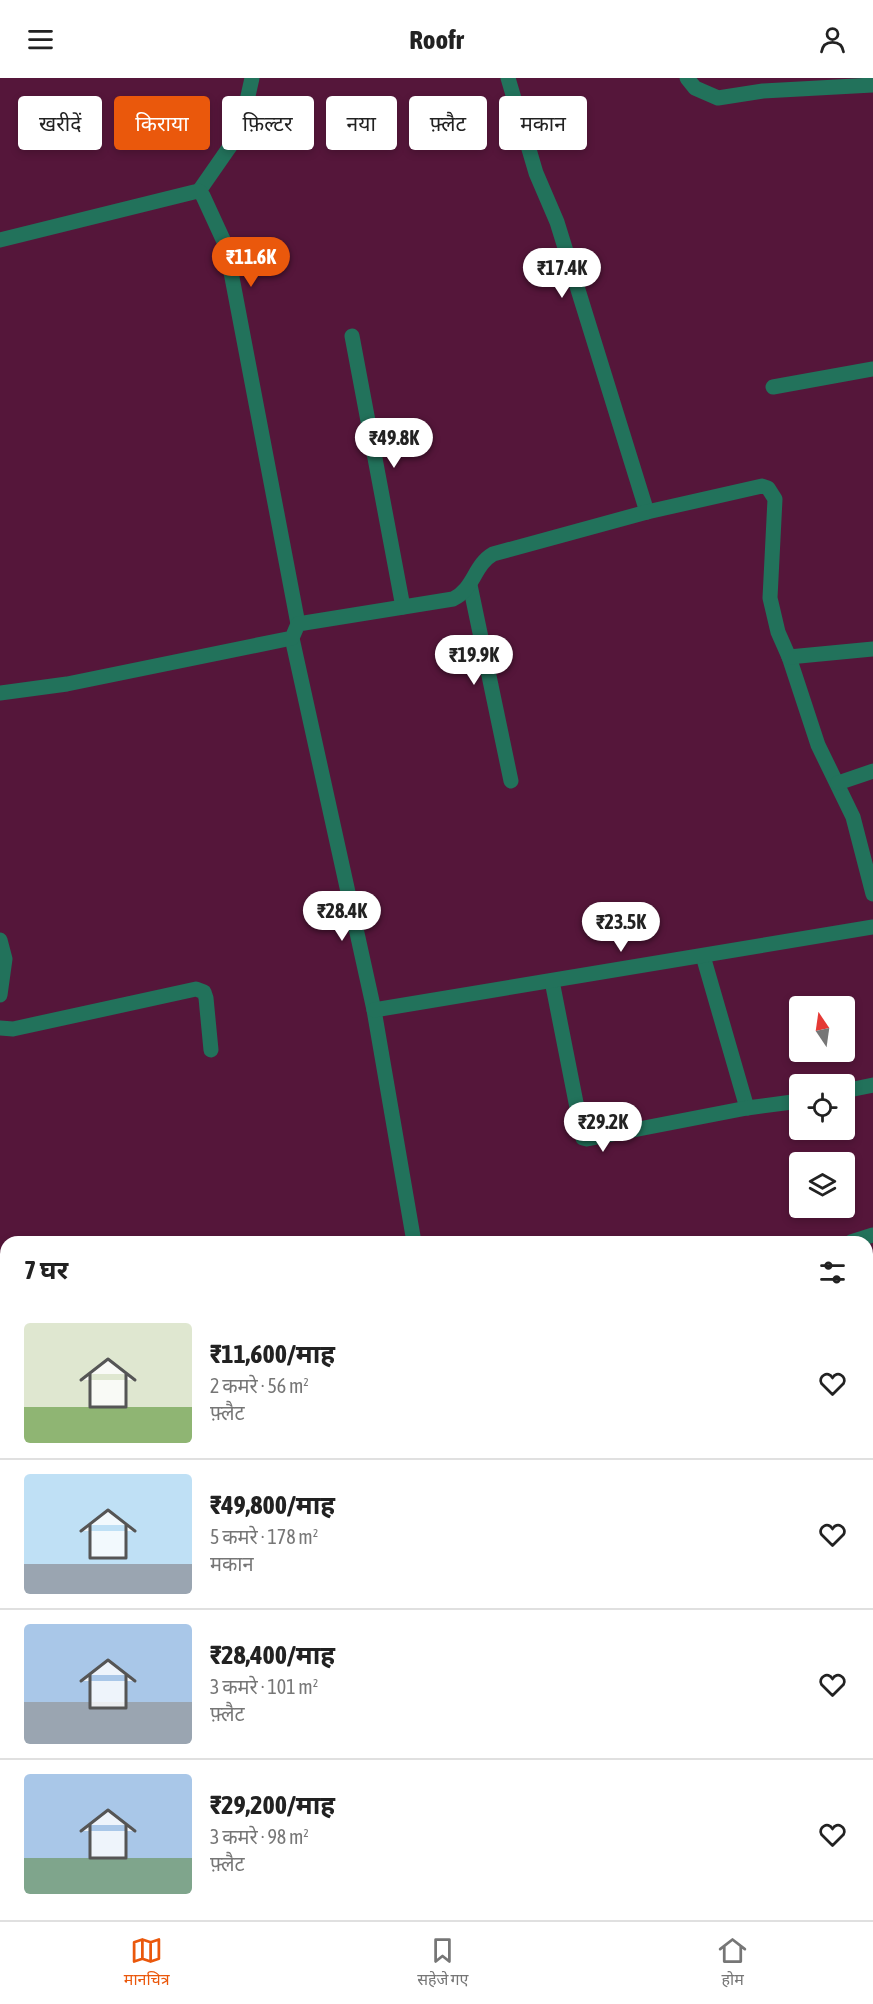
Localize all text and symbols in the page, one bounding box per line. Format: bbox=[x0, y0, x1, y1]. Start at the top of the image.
icon: menu bbox=[24, 23, 57, 56]
icon: person bbox=[816, 23, 849, 56]
text: Roofr bbox=[409, 24, 464, 55]
chip: खरीदें bbox=[18, 96, 102, 150]
chip: किराया bbox=[114, 96, 210, 150]
chip: फ़िल्टर bbox=[222, 96, 314, 150]
chip: नया bbox=[326, 96, 397, 150]
chip: फ़्लैट bbox=[409, 96, 487, 150]
chip: मकान bbox=[499, 96, 587, 150]
pin: ₹11.6K bbox=[202, 237, 300, 288]
text: ₹11.6K bbox=[226, 245, 276, 268]
pin: ₹17.4K bbox=[513, 248, 611, 299]
text: ₹17.4K bbox=[537, 256, 587, 279]
pin: ₹49.8K bbox=[345, 418, 443, 469]
text: ₹49.8K bbox=[369, 426, 419, 449]
pin: ₹19.9K bbox=[425, 635, 523, 686]
text: ₹19.9K bbox=[449, 643, 499, 666]
pin: ₹28.4K bbox=[293, 891, 391, 942]
text: ₹28.4K bbox=[317, 899, 367, 922]
pin: ₹23.5K bbox=[572, 902, 670, 953]
text: ₹23.5K bbox=[596, 910, 646, 933]
north arrow bbox=[789, 996, 855, 1062]
map controls bbox=[789, 996, 855, 1218]
button: locate bbox=[789, 1074, 855, 1140]
pin: ₹29.2K bbox=[554, 1102, 652, 1153]
text: ₹29.2K bbox=[578, 1110, 628, 1133]
button: layers bbox=[789, 1152, 855, 1218]
text: 7 घर bbox=[24, 1255, 68, 1285]
icon: filters bbox=[816, 1256, 849, 1289]
text: ₹11,600/माह bbox=[210, 1339, 335, 1369]
icon: home bbox=[72, 1347, 144, 1419]
icon: heart bbox=[816, 1367, 849, 1400]
text: 2 कमरे · 56 m² bbox=[210, 1374, 309, 1397]
text: फ़्लैट bbox=[210, 1401, 245, 1424]
text: ₹49,800/माह bbox=[210, 1490, 335, 1520]
icon: home bbox=[72, 1498, 144, 1570]
icon: heart bbox=[816, 1518, 849, 1551]
text: 5 कमरे · 178 m² bbox=[210, 1525, 318, 1548]
text: मकान bbox=[210, 1552, 254, 1575]
text: ₹28,400/माह bbox=[210, 1640, 335, 1670]
icon: home bbox=[72, 1648, 144, 1720]
icon: heart bbox=[816, 1668, 849, 1701]
text: 3 कमरे · 101 m² bbox=[210, 1675, 318, 1698]
text: फ़्लैट bbox=[210, 1702, 245, 1725]
text: ₹29,200/माह bbox=[210, 1790, 335, 1820]
icon: home bbox=[72, 1798, 144, 1870]
icon: heart bbox=[816, 1818, 849, 1851]
text: 3 कमरे · 98 m² bbox=[210, 1825, 309, 1848]
text: फ़्लैट bbox=[210, 1852, 245, 1875]
tab: मानचित्र bbox=[124, 1934, 170, 1992]
tab: सहेजे गए bbox=[417, 1934, 468, 1992]
tab: होम bbox=[716, 1934, 749, 1992]

